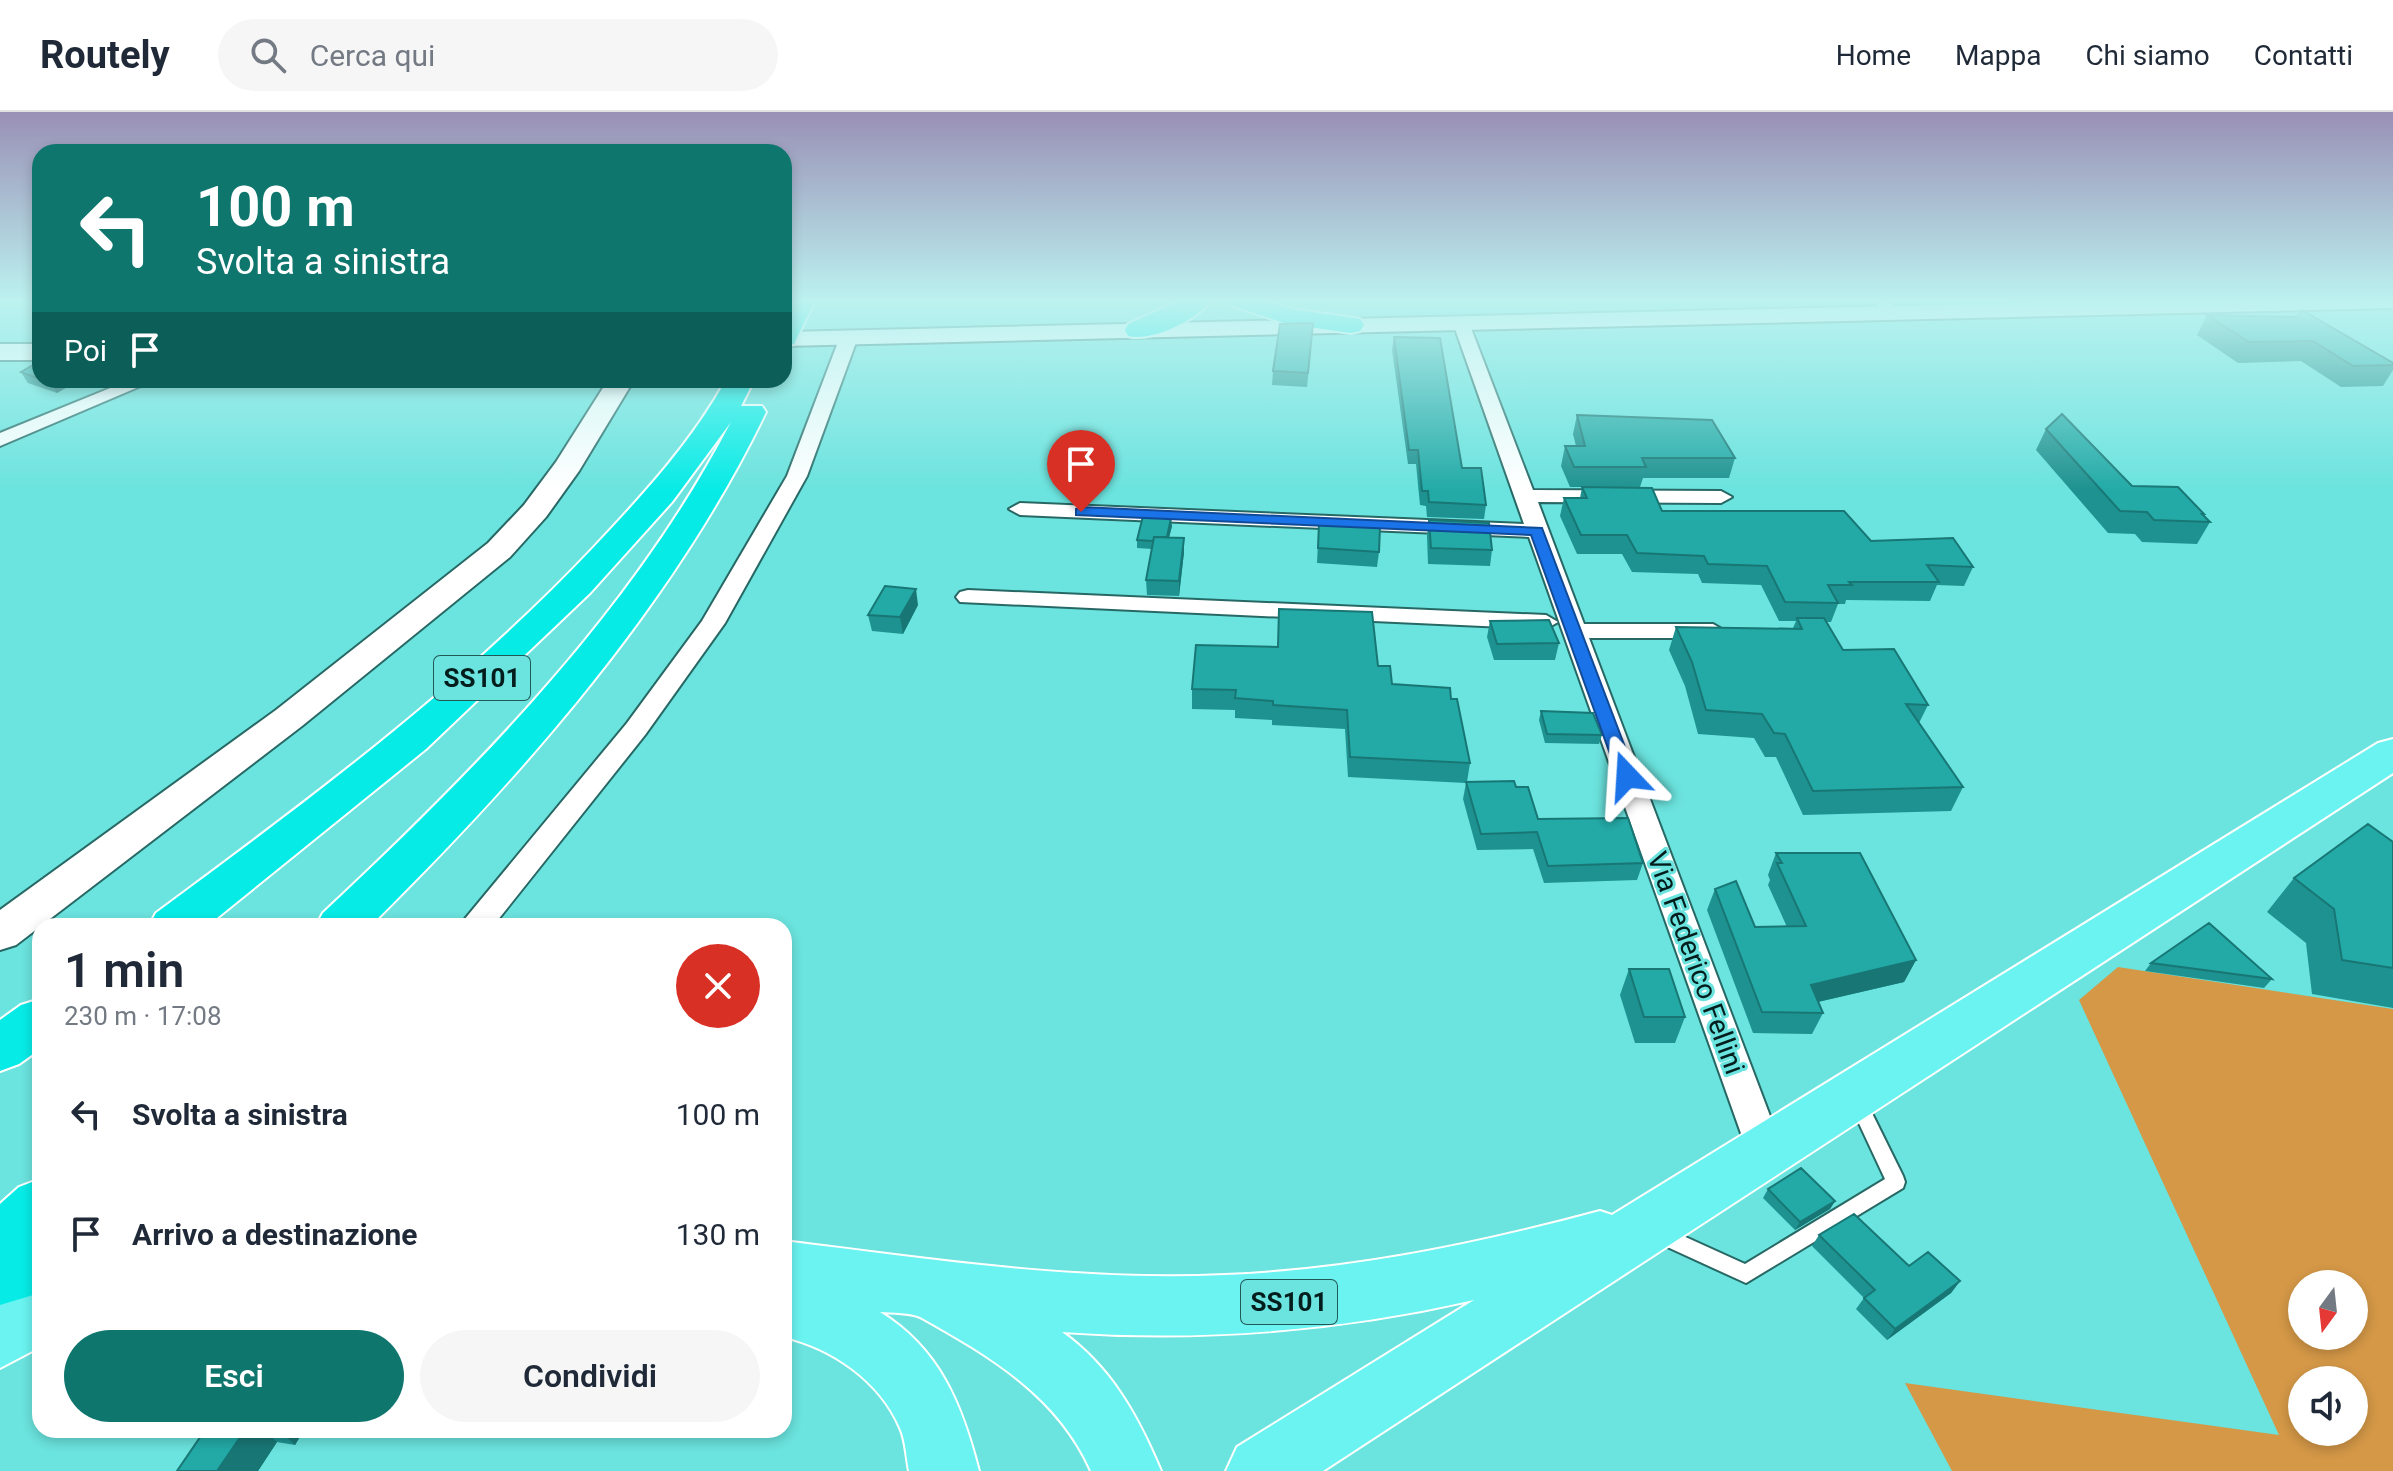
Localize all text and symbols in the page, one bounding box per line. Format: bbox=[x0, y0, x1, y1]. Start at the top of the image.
search box bbox=[218, 19, 778, 91]
text: Routely bbox=[40, 33, 170, 77]
icon: search bbox=[246, 33, 290, 77]
text: Cerca qui bbox=[310, 38, 435, 73]
text: Home bbox=[1836, 39, 1911, 72]
text: Mappa bbox=[1955, 39, 2041, 72]
text: Chi siamo bbox=[2085, 39, 2210, 72]
text: Contatti bbox=[2254, 39, 2353, 72]
text: 100 m bbox=[196, 174, 355, 240]
icon: left bbox=[64, 176, 168, 280]
text: Svolta a sinistra bbox=[196, 241, 450, 283]
icon: arrive bbox=[123, 328, 167, 372]
text: Poi bbox=[64, 333, 107, 368]
pin bbox=[1047, 430, 1115, 512]
icon: arrive bbox=[1059, 442, 1103, 486]
road number: SS101 bbox=[434, 656, 530, 700]
position arrow bbox=[1585, 734, 1669, 818]
street label: Via Federico Fellini bbox=[1640, 847, 1752, 1079]
text: 1 min bbox=[64, 942, 184, 999]
button: close bbox=[676, 944, 760, 1028]
text: 230 m · 17:08 bbox=[64, 1001, 222, 1031]
icon: left bbox=[64, 1092, 108, 1136]
text: Svolta a sinistra bbox=[132, 1097, 348, 1132]
text: 100 m bbox=[676, 1097, 760, 1132]
icon: arrive bbox=[64, 1212, 108, 1256]
text: Arrivo a destinazione bbox=[132, 1217, 418, 1252]
text: 130 m bbox=[676, 1217, 760, 1252]
north arrow bbox=[2288, 1270, 2368, 1350]
map controls bbox=[2288, 1270, 2368, 1446]
road number: SS101 bbox=[1241, 1280, 1337, 1324]
button: Esci bbox=[64, 1330, 404, 1422]
button: Condividi bbox=[420, 1330, 760, 1422]
button: sound bbox=[2288, 1366, 2368, 1446]

